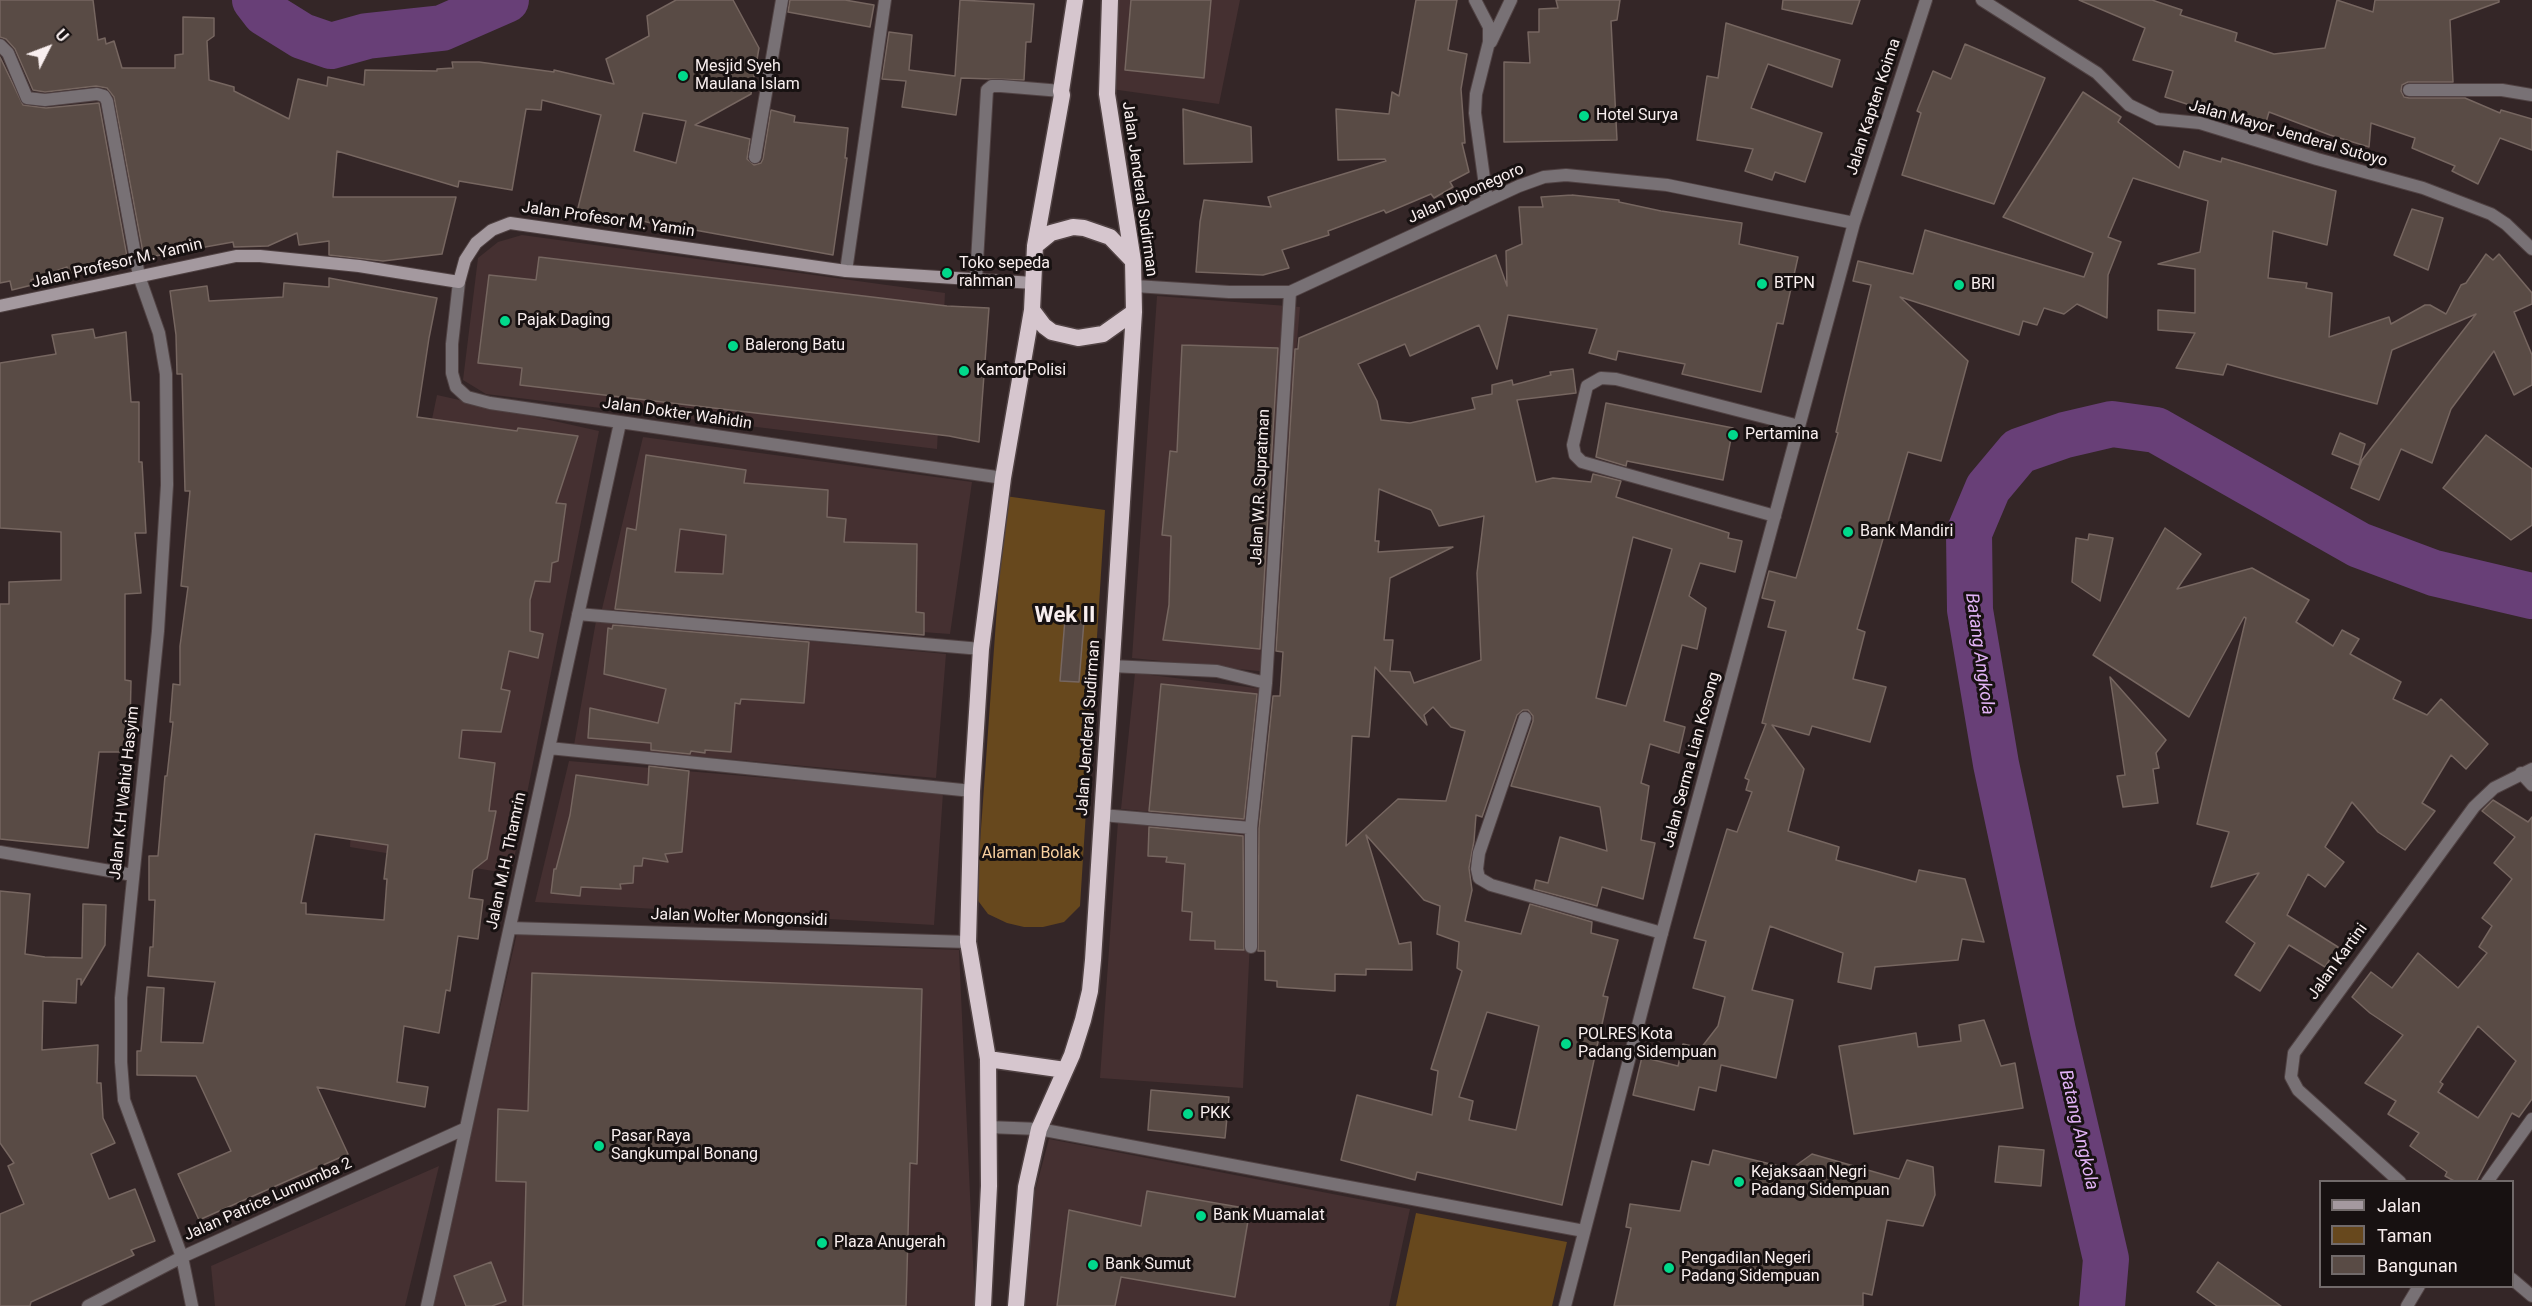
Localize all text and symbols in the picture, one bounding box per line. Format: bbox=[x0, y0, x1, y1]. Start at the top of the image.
north arrow bbox=[18, 18, 78, 78]
text: U bbox=[51, 25, 72, 46]
street label: Jalan Kapten Koima bbox=[1843, 36, 1905, 178]
place label: Mesjid Syeh Maulana Islam bbox=[695, 57, 800, 95]
marker: Mesjid Syeh Maulana Islam bbox=[676, 69, 690, 83]
street label: Jalan Mayor Jenderal Sutoyo bbox=[2186, 96, 2390, 172]
street label: Jalan Jenderal Sudirman bbox=[1117, 100, 1161, 278]
place label: Hotel Surya bbox=[1596, 106, 1678, 126]
marker: Hotel Surya bbox=[1577, 109, 1591, 123]
street label: Jalan Diponegoro bbox=[1405, 160, 1527, 228]
street label: Jalan Profesor M. Yamin bbox=[520, 198, 696, 242]
street label: Jalan Profesor M. Yamin bbox=[30, 235, 204, 293]
place label: Toko sepeda rahman bbox=[959, 254, 1050, 292]
marker: Toko sepeda rahman bbox=[940, 266, 954, 280]
place label: BTPN bbox=[1774, 274, 1815, 294]
place label: BRI bbox=[1971, 275, 1995, 295]
marker: BTPN bbox=[1755, 277, 1769, 291]
marker: BRI bbox=[1952, 278, 1966, 292]
place label: Pajak Daging bbox=[517, 311, 610, 331]
marker: Pajak Daging bbox=[498, 314, 512, 328]
place label: Balerong Batu bbox=[745, 336, 845, 356]
marker: Balerong Batu bbox=[726, 339, 740, 353]
place label: Kantor Polisi bbox=[976, 361, 1066, 381]
marker: Kantor Polisi bbox=[957, 364, 971, 378]
street label: Jalan Dokter Wahidin bbox=[601, 394, 753, 434]
street label: Jalan W.R. Supratman bbox=[1247, 408, 1275, 566]
place label: Pertamina bbox=[1745, 425, 1819, 445]
marker: Pertamina bbox=[1726, 428, 1740, 442]
place label: Bank Mandiri bbox=[1860, 522, 1953, 542]
marker: Bank Mandiri bbox=[1841, 525, 1855, 539]
water label: Batang Angkola bbox=[1960, 592, 1998, 716]
district label: Wek II bbox=[1035, 603, 1095, 629]
street label: Jalan Jenderal Sudirman bbox=[1073, 639, 1105, 817]
street label: Jalan Serma Lian Kosong bbox=[1659, 670, 1725, 850]
street label: Jalan K.H Wahid Hasyim bbox=[106, 705, 144, 881]
street label: Jalan M.H. Thamrin bbox=[483, 791, 531, 931]
park label: Alaman Bolak bbox=[982, 844, 1080, 864]
street label: Jalan Wolter Mongonsidi bbox=[650, 905, 828, 931]
street label: Jalan Kartini bbox=[2304, 920, 2372, 1004]
place label: POLRES Kota Padang Sidempuan bbox=[1578, 1025, 1716, 1063]
marker: POLRES Kota Padang Sidempuan bbox=[1559, 1037, 1573, 1051]
water label: Batang Angkola bbox=[2054, 1068, 2102, 1192]
place label: PKK bbox=[1200, 1104, 1230, 1124]
marker: PKK bbox=[1181, 1107, 1195, 1121]
place label: Pasar Raya Sangkumpal Bonang bbox=[611, 1127, 758, 1165]
marker: Pasar Raya Sangkumpal Bonang bbox=[592, 1139, 606, 1153]
street label: Jalan Patrice Lumumba 2 bbox=[181, 1154, 355, 1246]
place label: Kejaksaan Negri Padang Sidempuan bbox=[1751, 1163, 1889, 1201]
marker: Kejaksaan Negri Padang Sidempuan bbox=[1732, 1175, 1746, 1189]
legend bbox=[2319, 1180, 2514, 1288]
text: Jalan bbox=[2377, 1195, 2421, 1216]
place label: Bank Muamalat bbox=[1213, 1206, 1325, 1226]
marker: Bank Muamalat bbox=[1194, 1209, 1208, 1223]
text: Taman bbox=[2377, 1225, 2432, 1246]
place label: Plaza Anugerah bbox=[834, 1233, 945, 1253]
marker: Plaza Anugerah bbox=[815, 1236, 829, 1250]
place label: Pengadilan Negeri Padang Sidempuan bbox=[1681, 1249, 1820, 1287]
place label: Bank Sumut bbox=[1105, 1255, 1191, 1275]
text: Bangunan bbox=[2377, 1255, 2458, 1276]
marker: Bank Sumut bbox=[1086, 1258, 1100, 1272]
marker: Pengadilan Negeri Padang Sidempuan bbox=[1662, 1261, 1676, 1275]

